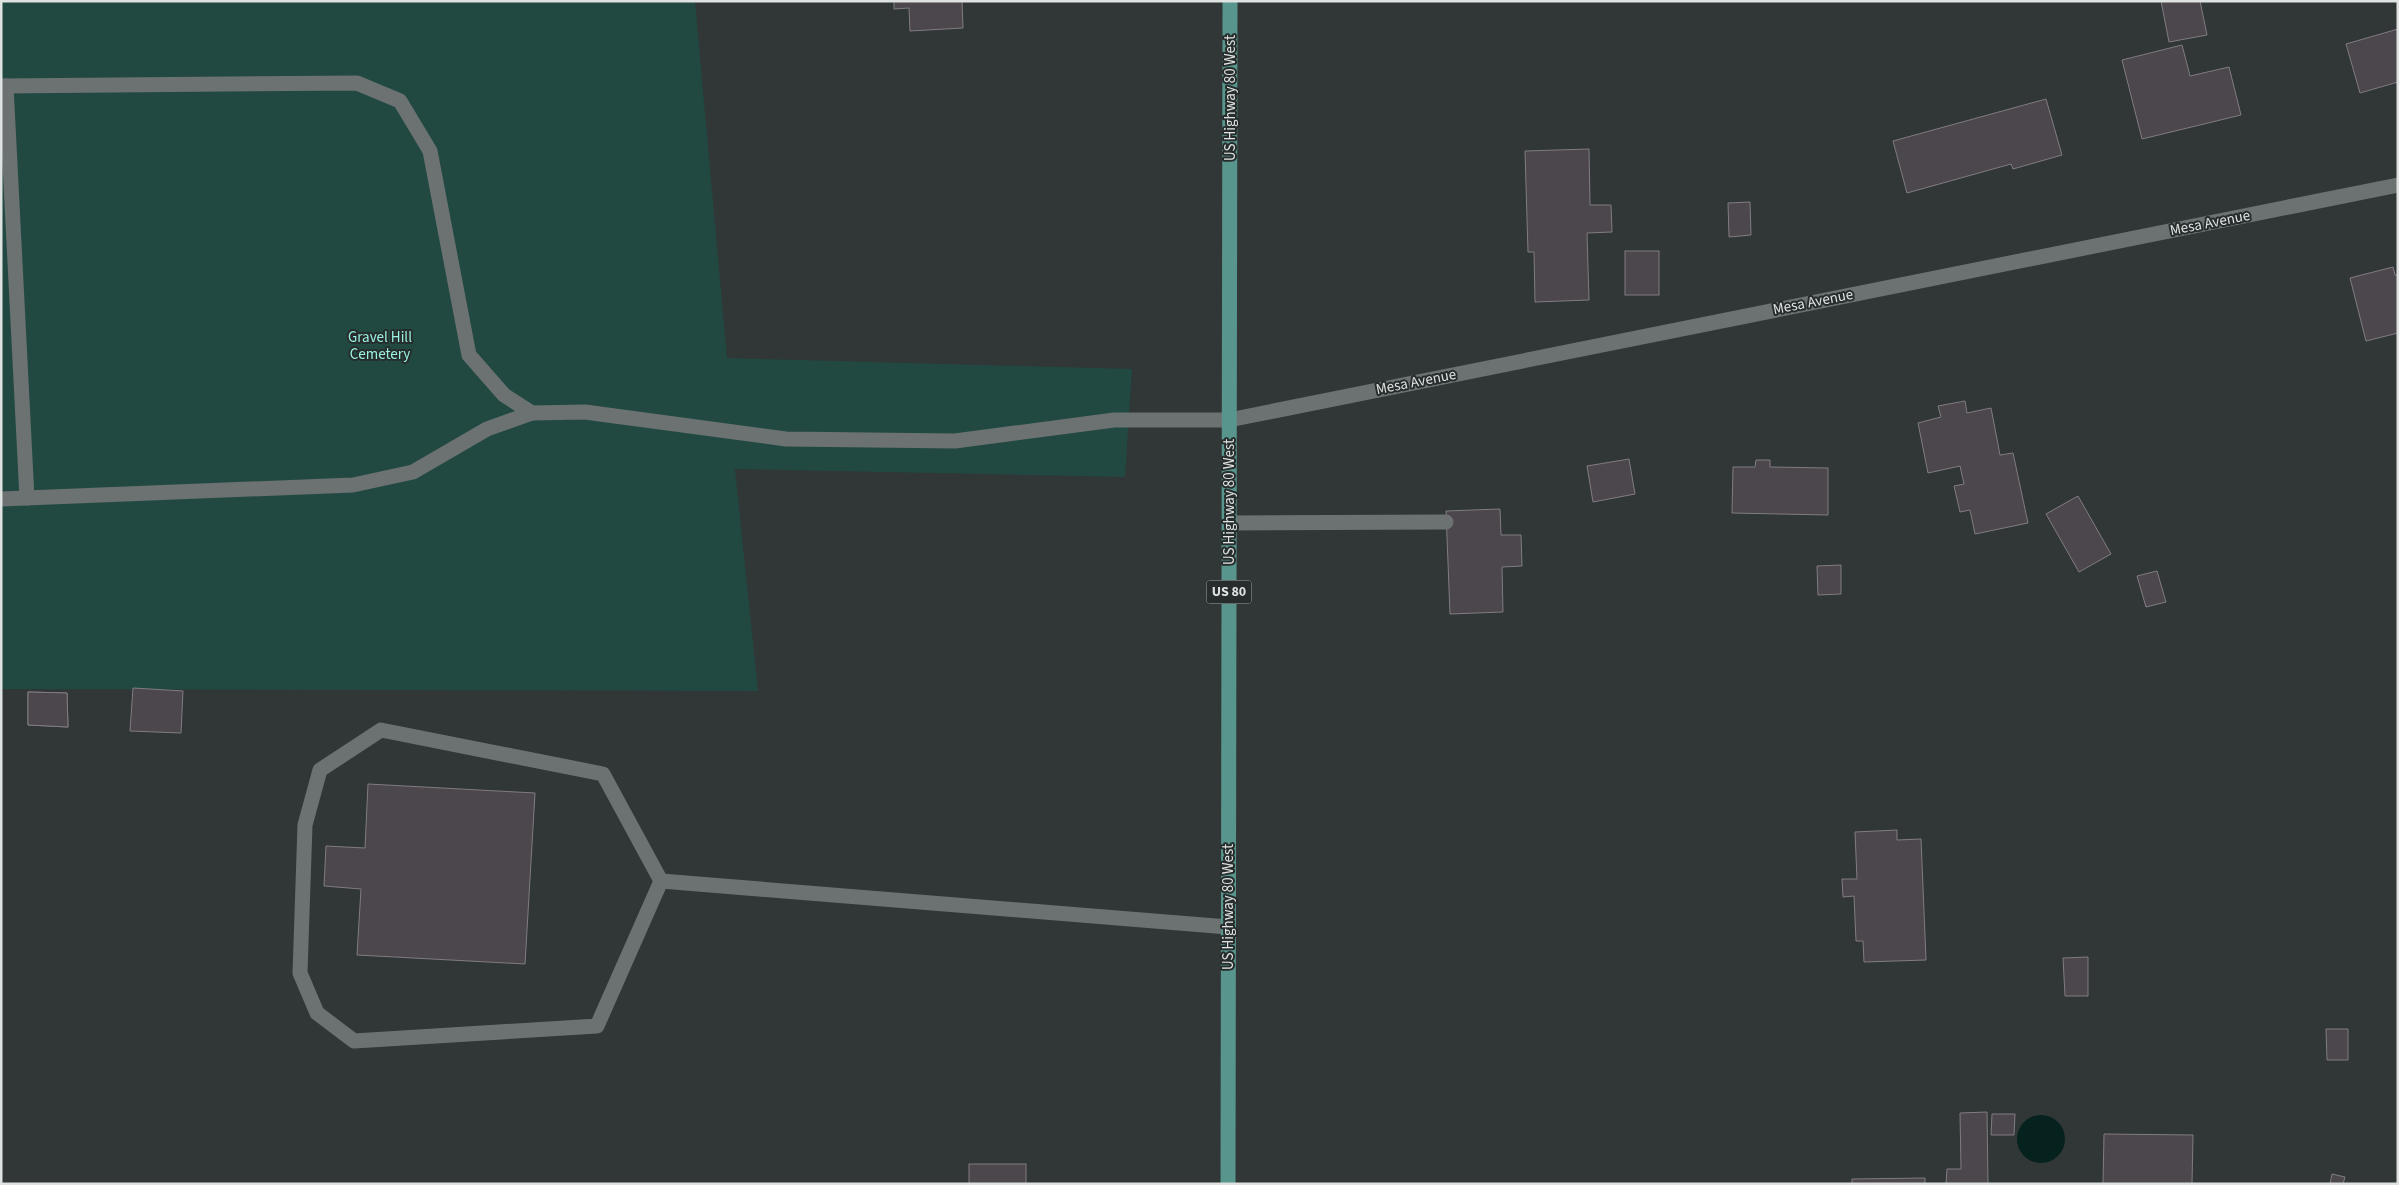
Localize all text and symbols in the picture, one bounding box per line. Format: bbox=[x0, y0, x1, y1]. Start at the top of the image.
street label: US Highway 80 West bbox=[1220, 35, 1241, 161]
street label: Mesa Avenue bbox=[2168, 205, 2252, 241]
street label: Mesa Avenue bbox=[1771, 284, 1855, 320]
park label: Gravel Hill Cemetery bbox=[348, 327, 412, 365]
street label: Mesa Avenue bbox=[1374, 364, 1458, 400]
street label: US Highway 80 West bbox=[1219, 439, 1240, 565]
road number: US 80 bbox=[1206, 580, 1252, 604]
street label: US Highway 80 West bbox=[1218, 844, 1239, 970]

